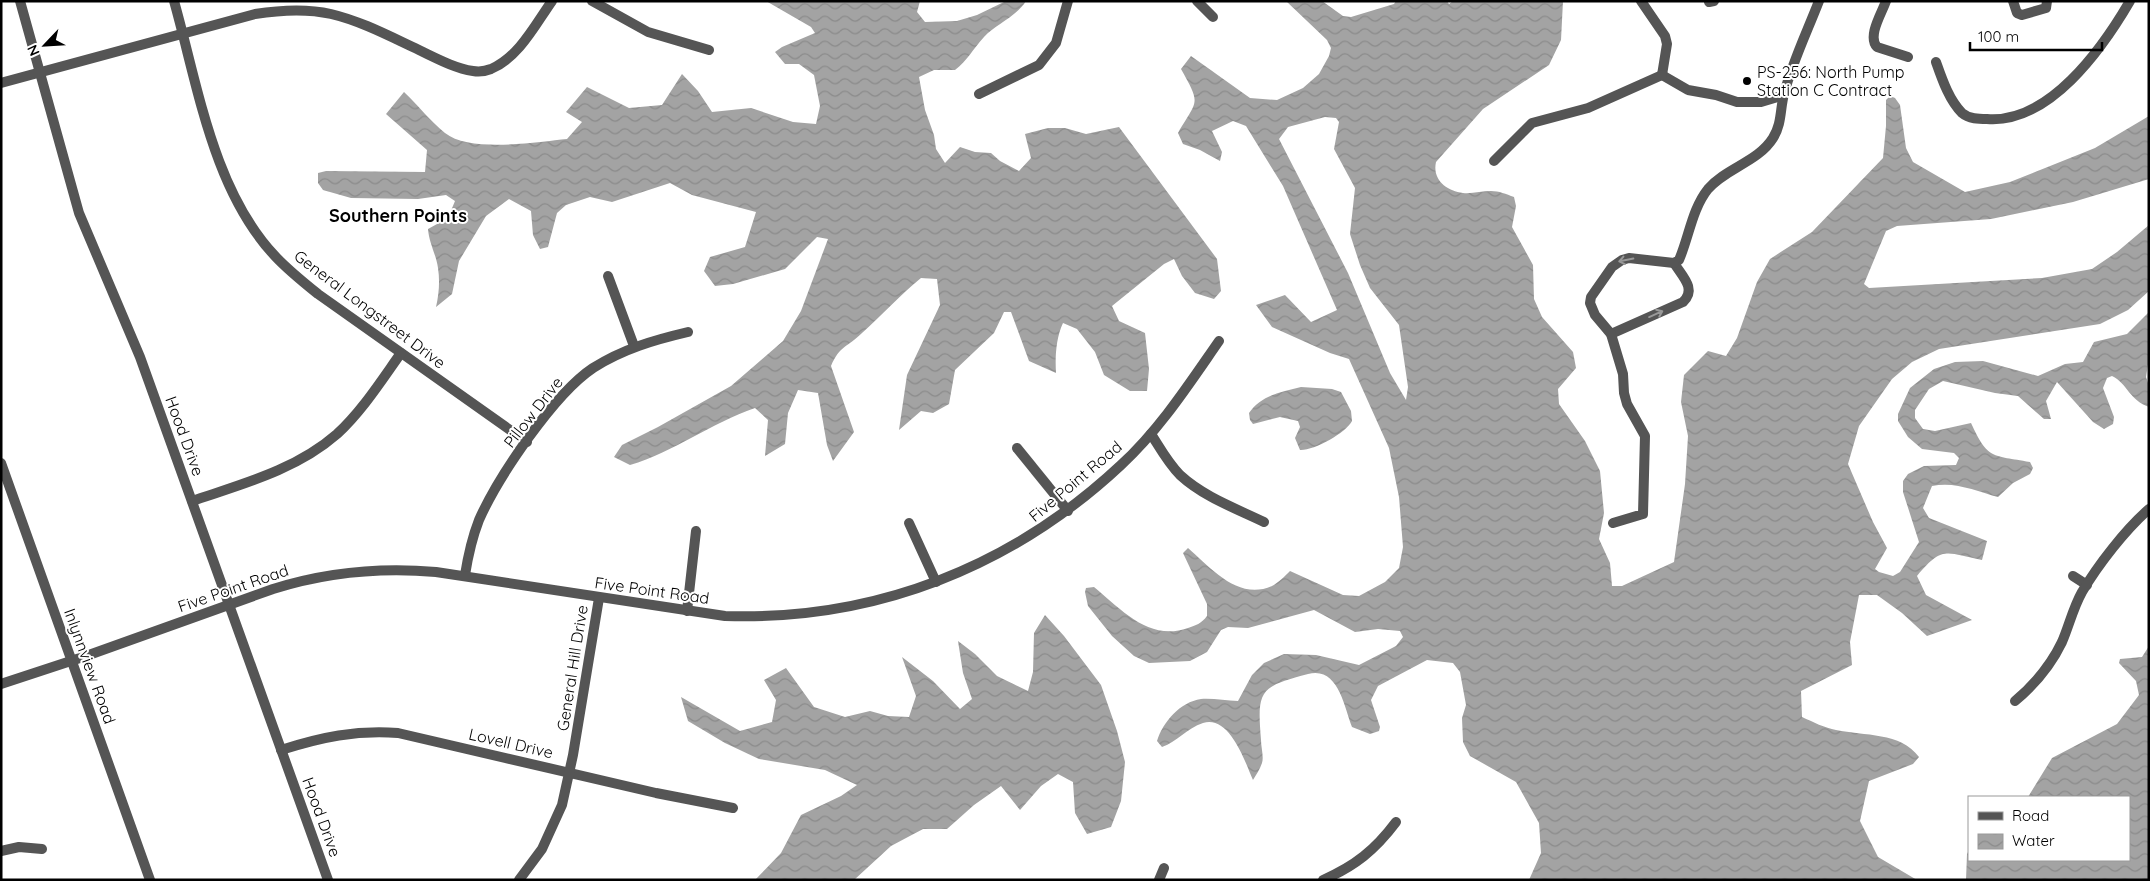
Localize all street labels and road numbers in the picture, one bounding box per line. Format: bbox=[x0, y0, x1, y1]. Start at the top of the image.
street label: General Longstreet Drive bbox=[290, 245, 450, 373]
street label: Pillow Drive bbox=[499, 372, 567, 452]
street label: Hood Drive bbox=[161, 393, 209, 479]
street label: Five Point Road bbox=[1024, 436, 1126, 526]
street label: Five Point Road bbox=[175, 560, 291, 616]
street label: Five Point Road bbox=[593, 572, 711, 608]
street label: General Hill Drive bbox=[552, 604, 592, 732]
street label: Inlynnview Road bbox=[60, 606, 120, 726]
street label: Lovell Drive bbox=[467, 724, 555, 762]
street label: Hood Drive bbox=[298, 774, 346, 860]

